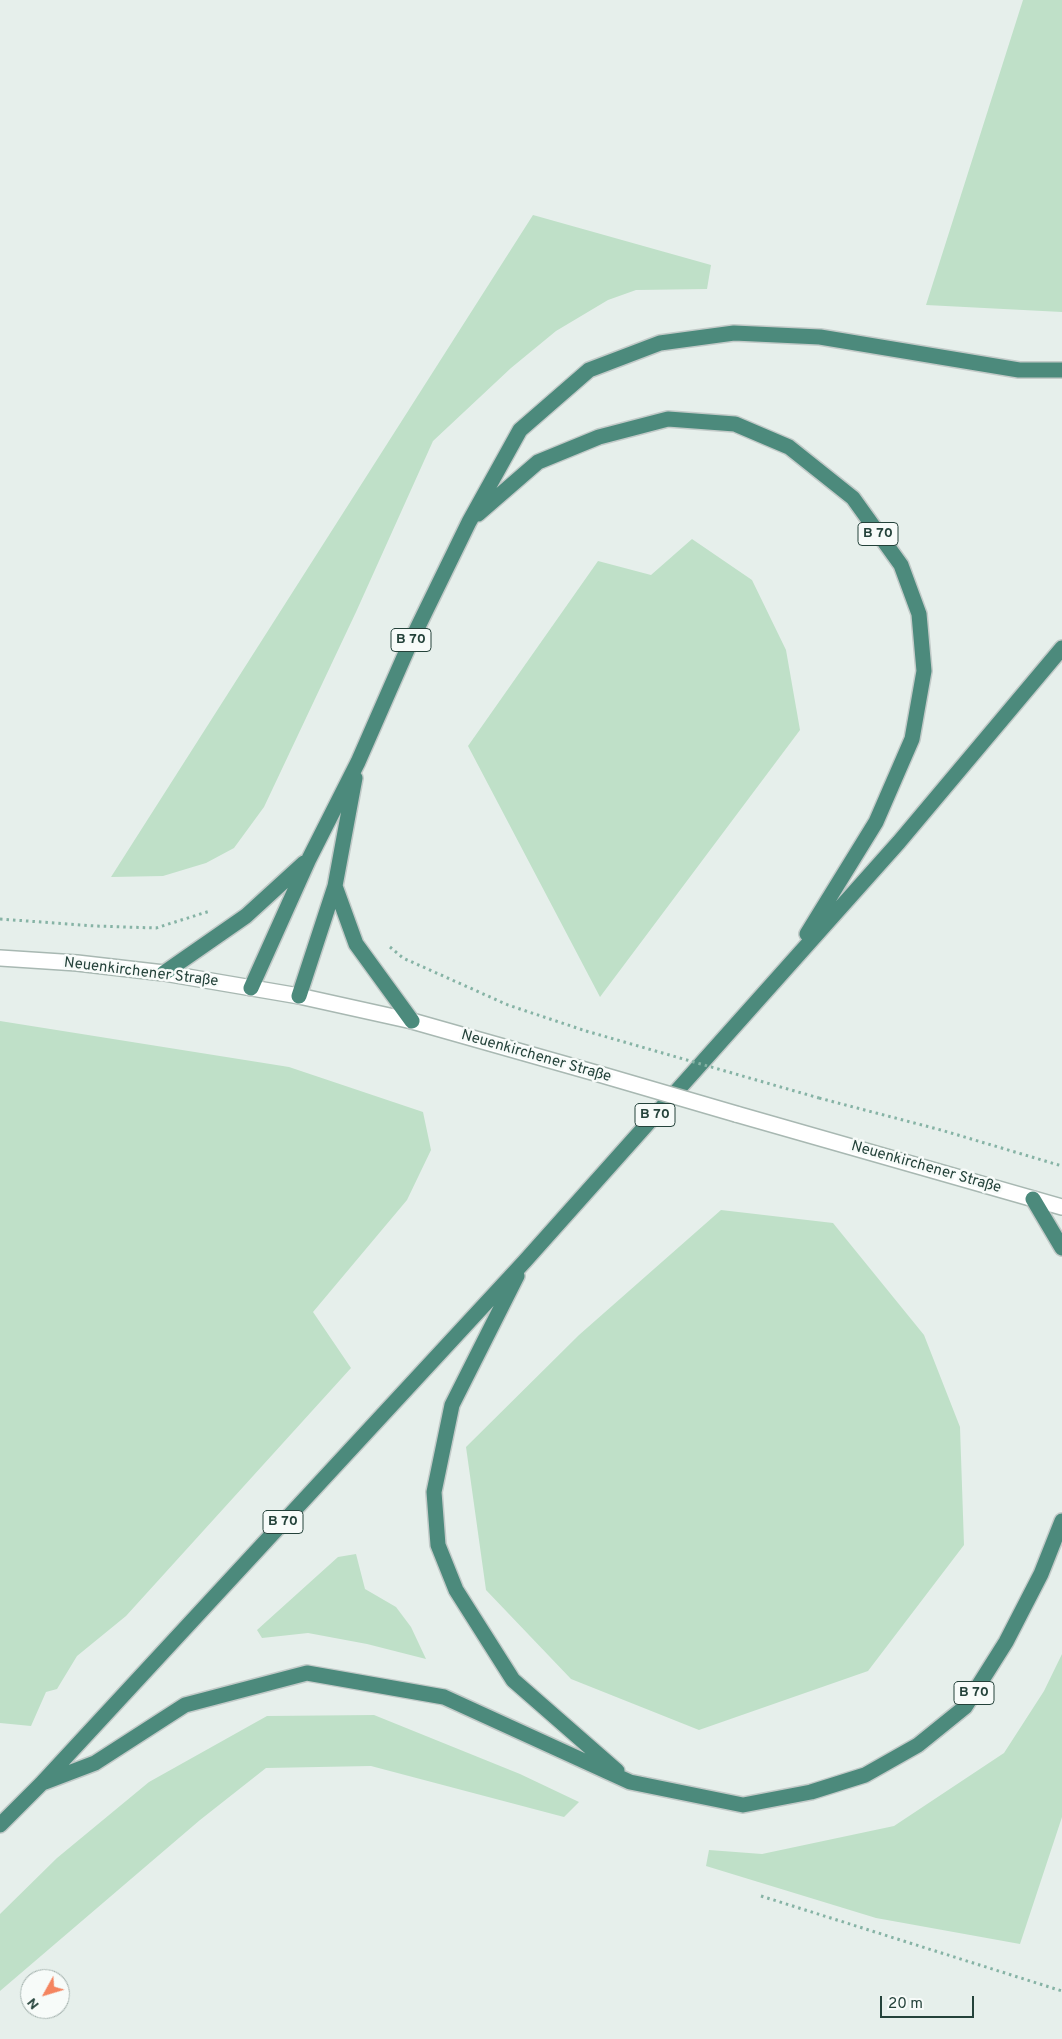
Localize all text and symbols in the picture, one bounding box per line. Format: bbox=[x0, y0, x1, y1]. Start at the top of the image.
road number: B 70 bbox=[858, 522, 898, 546]
road number: B 70 bbox=[391, 628, 431, 652]
street label: Neuenkirchener Straße bbox=[63, 955, 219, 991]
street label: Neuenkirchener Straße bbox=[459, 1027, 613, 1087]
road number: B 70 bbox=[635, 1104, 675, 1126]
street label: Neuenkirchener Straße bbox=[849, 1138, 1003, 1198]
road number: B 70 bbox=[263, 1510, 303, 1534]
road number: B 70 bbox=[954, 1682, 994, 1705]
north arrow bbox=[20, 1969, 70, 2019]
scale bar bbox=[882, 1986, 976, 2018]
text: N bbox=[24, 1994, 44, 2012]
text: 20 m bbox=[888, 1995, 923, 2014]

